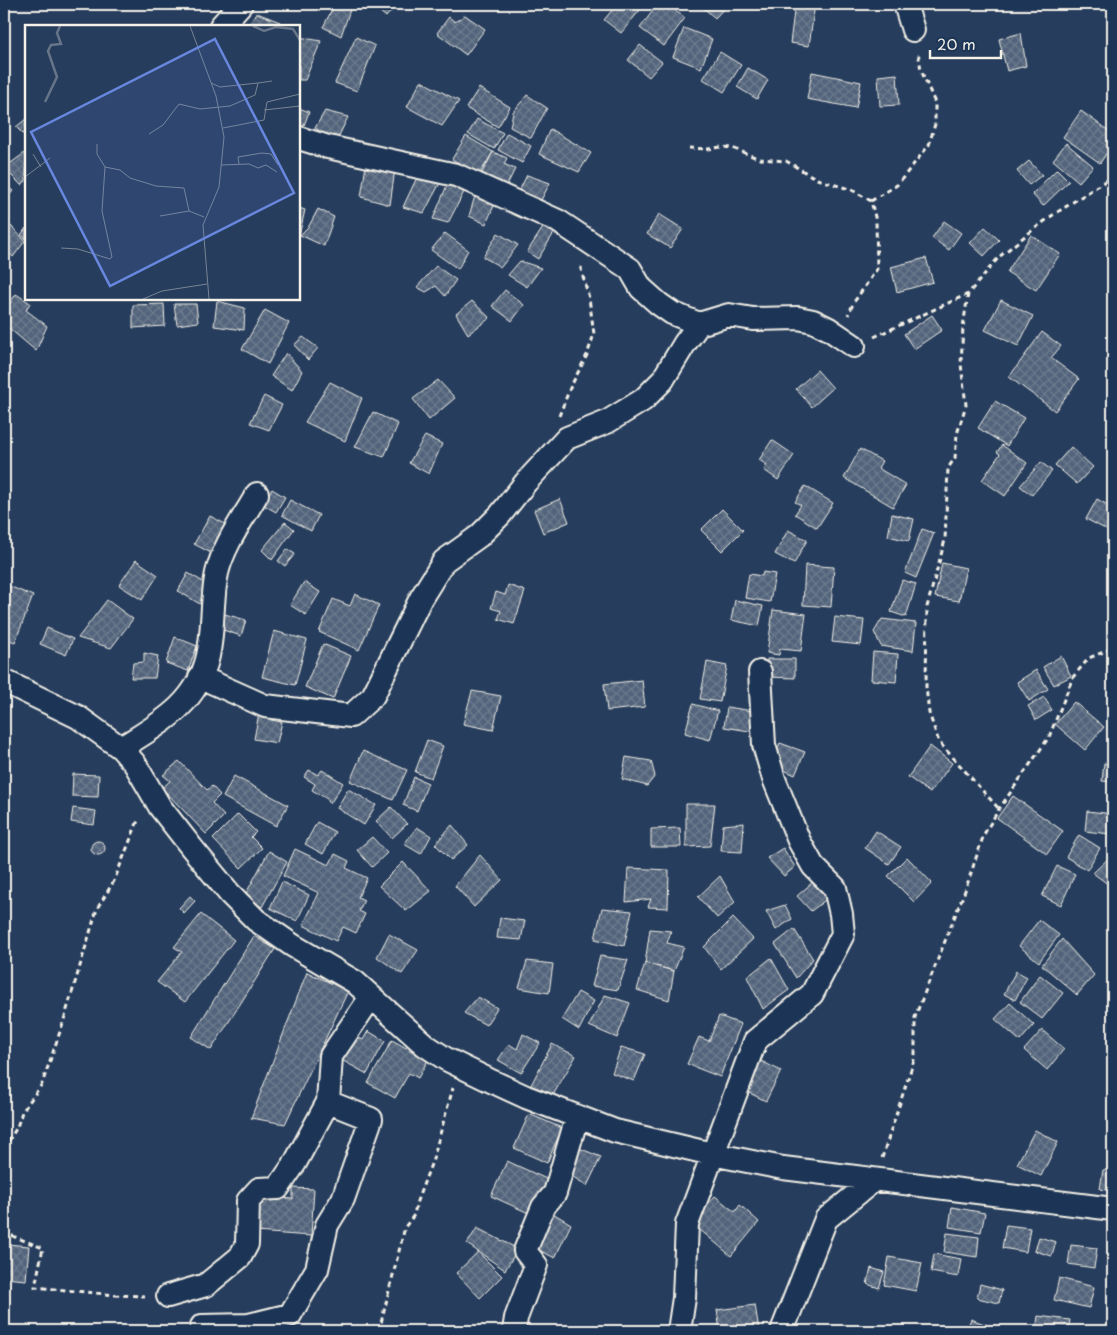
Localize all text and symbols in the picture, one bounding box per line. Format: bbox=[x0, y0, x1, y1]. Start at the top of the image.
inset map bbox=[25, 25, 300, 300]
scale bar bbox=[930, 28, 1001, 60]
text: 20 m bbox=[937, 32, 976, 55]

